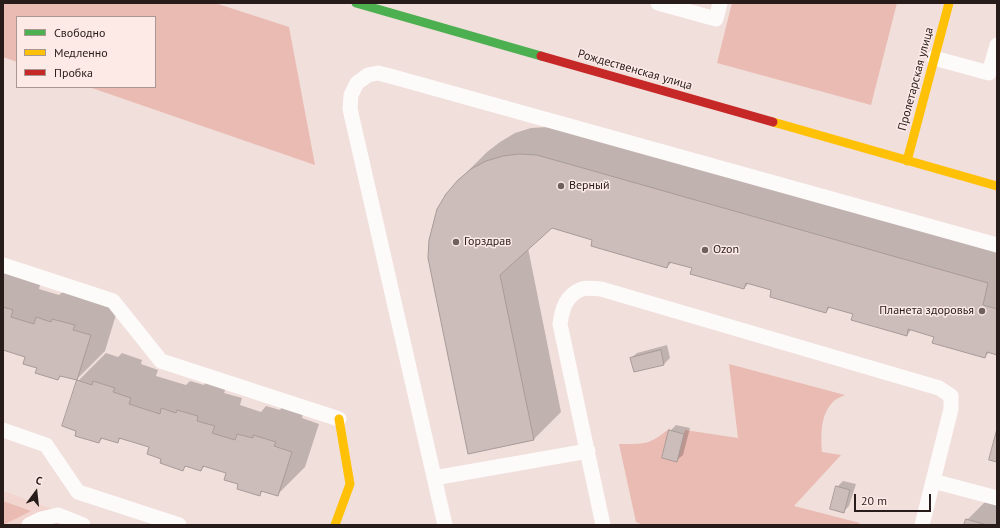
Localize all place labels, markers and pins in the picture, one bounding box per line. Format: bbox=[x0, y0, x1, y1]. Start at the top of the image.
place label: Верный bbox=[569, 179, 610, 193]
marker: Верный bbox=[556, 181, 566, 191]
place label: Горздрав bbox=[464, 235, 511, 249]
marker: Горздрав bbox=[451, 237, 461, 247]
place label: Ozon bbox=[713, 243, 739, 257]
marker: Ozon bbox=[700, 245, 710, 255]
place label: Планета здоровья bbox=[879, 304, 974, 318]
marker: Планета здоровья bbox=[977, 306, 987, 316]

